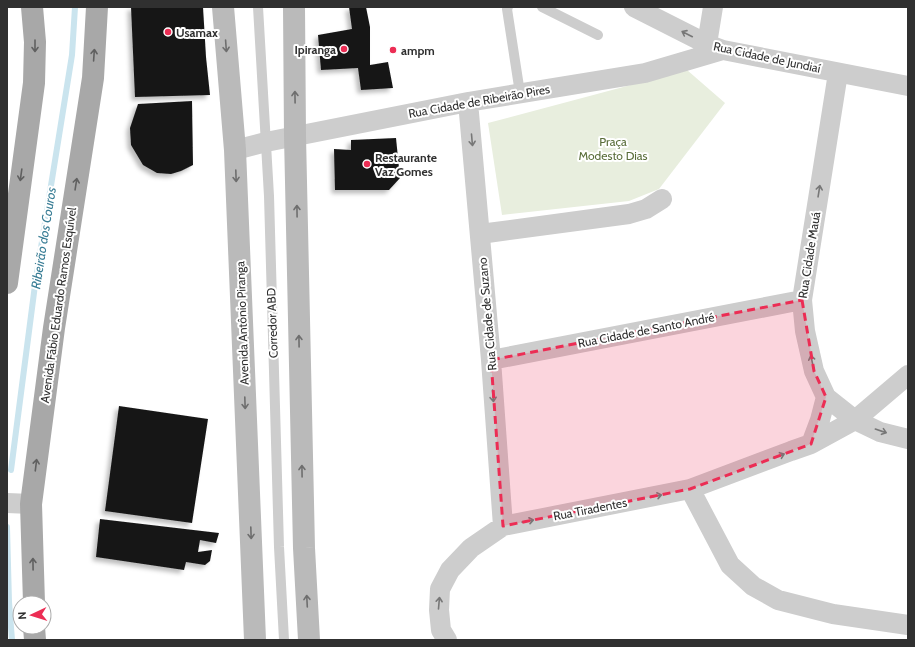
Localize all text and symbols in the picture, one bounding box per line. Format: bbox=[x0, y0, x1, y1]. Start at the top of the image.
place label: Usamax bbox=[176, 25, 218, 40]
marker: Usamax bbox=[163, 27, 173, 37]
one-way arrow bbox=[682, 30, 694, 37]
street label: Rua Cidade de Jundiaí bbox=[712, 38, 822, 76]
one-way arrow bbox=[31, 39, 39, 52]
one-way arrow bbox=[223, 39, 230, 52]
place label: Ipiranga bbox=[295, 42, 336, 57]
place label: ampm bbox=[401, 43, 435, 58]
marker: Ipiranga bbox=[339, 44, 349, 54]
marker: ampm bbox=[388, 45, 398, 55]
one-way arrow bbox=[90, 49, 98, 62]
street label: Rua Cidade de Ribeirão Pires bbox=[407, 81, 551, 121]
one-way arrow bbox=[291, 91, 299, 104]
one-way arrow bbox=[468, 133, 476, 146]
park label: Praça Modesto Dias bbox=[578, 134, 648, 163]
place label: Restaurante Vaz Gomes bbox=[375, 150, 437, 179]
marker: Restaurante Vaz Gomes bbox=[362, 159, 372, 169]
one-way arrow bbox=[17, 168, 25, 181]
one-way arrow bbox=[232, 169, 239, 182]
one-way arrow bbox=[72, 178, 80, 191]
one-way arrow bbox=[815, 185, 823, 198]
water label: Ribeirão dos Couros bbox=[27, 186, 59, 290]
one-way arrow bbox=[293, 205, 301, 218]
street label: Avenida Fábio Eduardo Ramos Esquível bbox=[37, 206, 79, 404]
street label: Rua Cidade Mauá bbox=[795, 210, 823, 299]
street label: Rua Cidade de Suzano bbox=[475, 256, 499, 371]
street label: Avenida Antônio Piranga bbox=[232, 261, 252, 385]
street label: Corredor ABD bbox=[263, 287, 281, 358]
street label: Rua Cidade de Santo André bbox=[576, 309, 716, 351]
one-way arrow bbox=[296, 335, 303, 348]
one-way arrow bbox=[807, 355, 815, 368]
one-way arrow bbox=[490, 389, 497, 402]
one-way arrow bbox=[241, 396, 249, 409]
one-way arrow bbox=[875, 428, 887, 436]
one-way arrow bbox=[773, 451, 785, 459]
one-way arrow bbox=[32, 459, 40, 472]
one-way arrow bbox=[298, 465, 306, 478]
one-way arrow bbox=[649, 492, 662, 500]
street label: Rua Tiradentes bbox=[552, 495, 628, 523]
one-way arrow bbox=[522, 517, 535, 525]
one-way arrow bbox=[247, 526, 254, 539]
one-way arrow bbox=[29, 558, 36, 571]
north arrow bbox=[12, 595, 52, 635]
one-way arrow bbox=[303, 595, 310, 608]
one-way arrow bbox=[436, 597, 443, 610]
text: N bbox=[15, 611, 29, 620]

